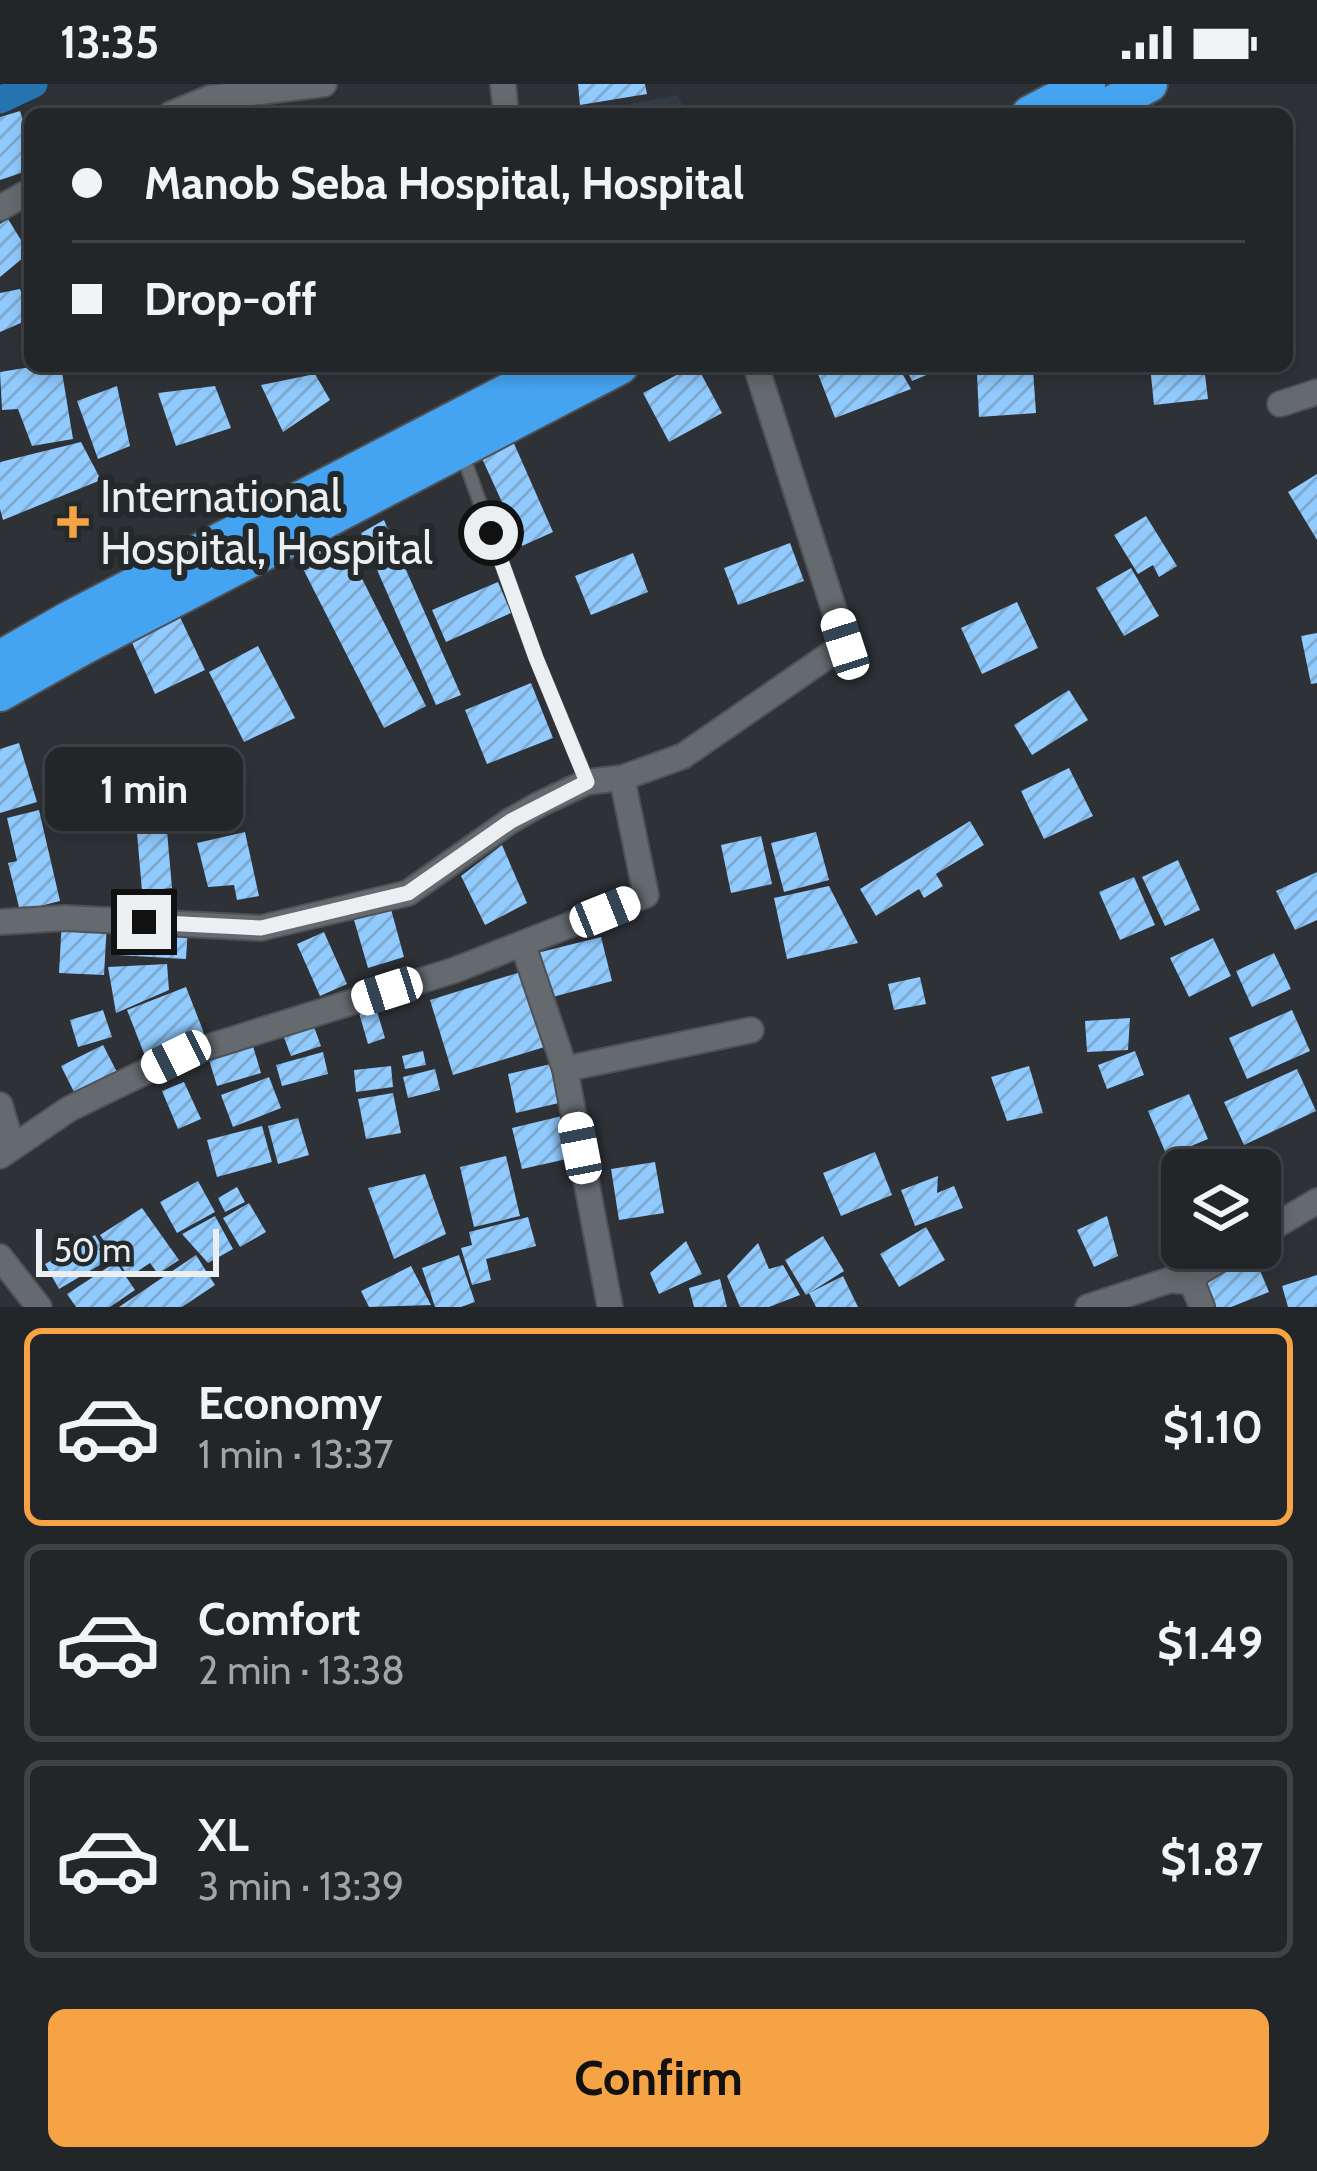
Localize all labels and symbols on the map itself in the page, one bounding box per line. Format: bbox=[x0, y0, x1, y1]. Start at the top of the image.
place label: International Hospital, Hospital bbox=[100, 469, 433, 575]
marker: International Hospital, Hospital bbox=[57, 506, 89, 538]
route start bbox=[464, 506, 518, 560]
car bbox=[817, 604, 873, 684]
callout: 1 min bbox=[45, 748, 243, 832]
car bbox=[565, 882, 645, 942]
route end bbox=[117, 895, 171, 949]
car bbox=[347, 963, 427, 1019]
car bbox=[136, 1025, 216, 1089]
car bbox=[555, 1109, 605, 1187]
scale bar bbox=[36, 1223, 219, 1276]

